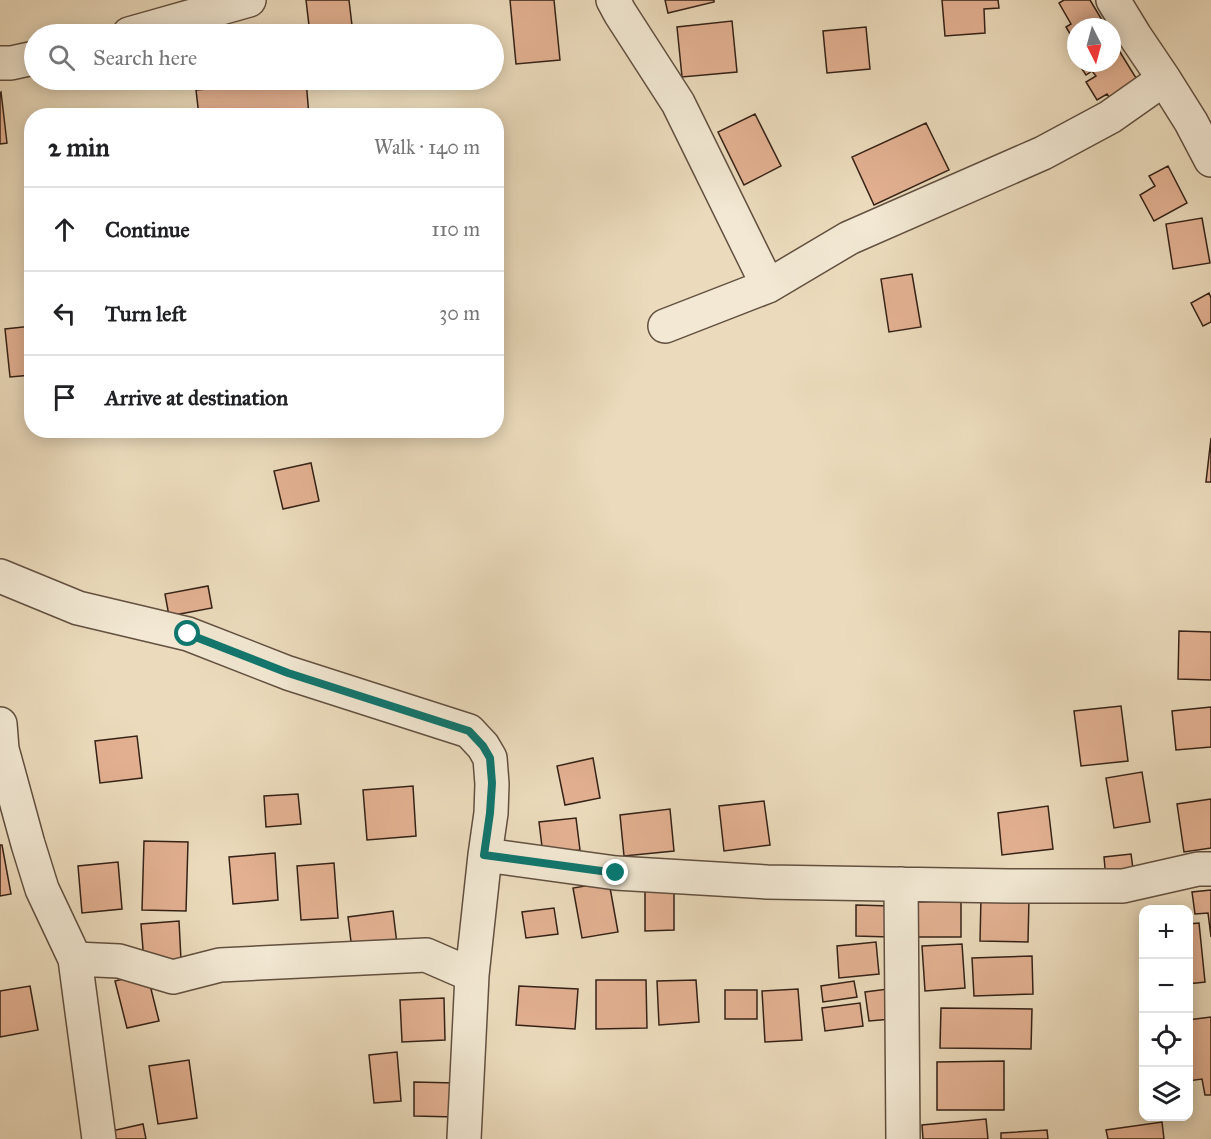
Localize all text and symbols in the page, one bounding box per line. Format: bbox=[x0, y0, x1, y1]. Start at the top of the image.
north arrow bbox=[1067, 18, 1121, 72]
search box bbox=[24, 24, 504, 90]
icon: search bbox=[45, 41, 78, 74]
text: Search here bbox=[93, 44, 197, 71]
text: 2 min bbox=[48, 131, 109, 163]
text: Walk · 140 m bbox=[374, 135, 480, 159]
icon: ahead bbox=[48, 213, 81, 246]
text: Continue bbox=[105, 216, 190, 243]
text: 110 m bbox=[432, 217, 480, 241]
icon: left bbox=[48, 297, 81, 330]
text: Turn left bbox=[105, 300, 187, 327]
text: 30 m bbox=[439, 301, 480, 325]
icon: arrive bbox=[48, 381, 81, 414]
text: Arrive at destination bbox=[105, 384, 288, 411]
route start bbox=[174, 620, 200, 646]
route end bbox=[602, 859, 628, 885]
map controls bbox=[1139, 905, 1193, 1121]
button: + bbox=[1139, 905, 1193, 959]
button: − bbox=[1139, 959, 1193, 1013]
button: locate bbox=[1139, 1013, 1193, 1067]
button: layers bbox=[1139, 1067, 1193, 1121]

